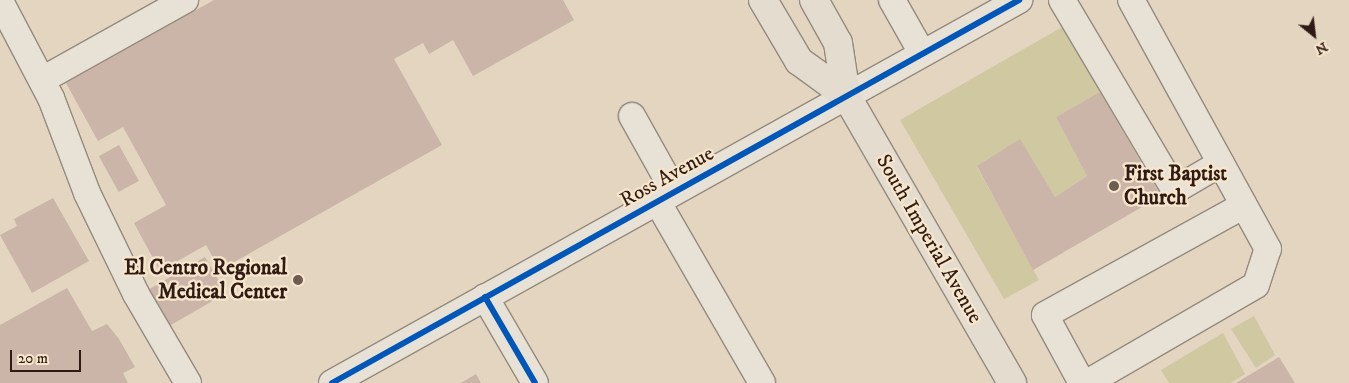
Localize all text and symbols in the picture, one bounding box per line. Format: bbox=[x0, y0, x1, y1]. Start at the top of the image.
north arrow bbox=[1289, 10, 1339, 60]
text: N bbox=[1312, 37, 1331, 59]
street label: Ross Avenue bbox=[616, 141, 718, 213]
street label: South Imperial Avenue bbox=[870, 150, 988, 328]
place label: First Baptist Church bbox=[1124, 161, 1227, 211]
marker: First Baptist Church bbox=[1108, 180, 1120, 192]
place label: El Centro Regional Medical Center bbox=[124, 255, 287, 305]
marker: El Centro Regional Medical Center bbox=[291, 273, 305, 287]
scale bar bbox=[12, 340, 84, 372]
text: 20 m bbox=[18, 349, 48, 368]

